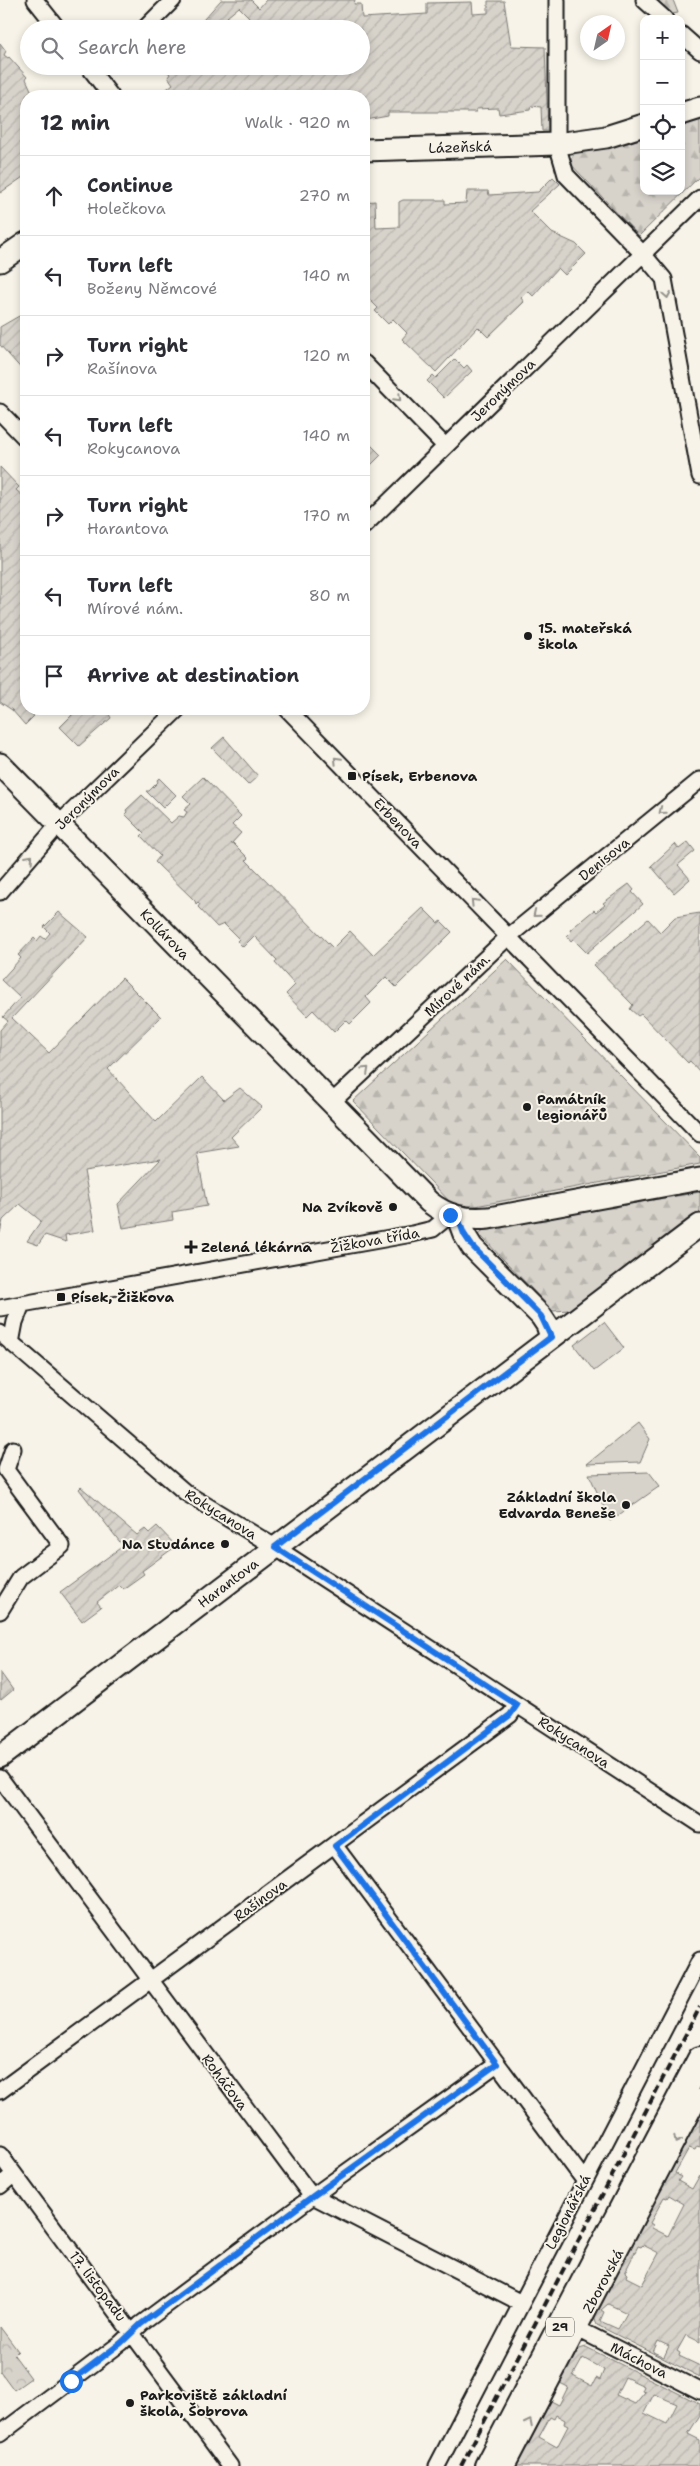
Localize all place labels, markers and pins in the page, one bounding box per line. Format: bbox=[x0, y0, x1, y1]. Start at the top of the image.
place label: 15. mateřská škola bbox=[538, 619, 632, 653]
marker: 15. mateřská škola bbox=[522, 630, 534, 642]
place label: Písek, Erbenova bbox=[362, 767, 478, 785]
marker: Písek, Erbenova bbox=[346, 770, 358, 782]
place label: Památník legionářů bbox=[537, 1090, 607, 1124]
marker: Památník legionářů bbox=[521, 1101, 533, 1113]
place label: Na Zvíkově bbox=[302, 1198, 383, 1216]
marker: Na Zvíkově bbox=[387, 1201, 399, 1213]
place label: Zelená lékárna bbox=[201, 1238, 313, 1256]
marker: Zelená lékárna bbox=[185, 1241, 197, 1253]
place label: Písek, Žižkova bbox=[71, 1288, 174, 1306]
marker: Písek, Žižkova bbox=[55, 1291, 67, 1303]
place label: Základní škola Edvarda Beneše bbox=[498, 1488, 616, 1522]
marker: Základní škola Edvarda Beneše bbox=[620, 1499, 632, 1511]
place label: Na Studánce bbox=[122, 1535, 215, 1553]
marker: Na Studánce bbox=[219, 1538, 231, 1550]
place label: Parkoviště základní škola, Šobrova bbox=[140, 2386, 288, 2420]
marker: Parkoviště základní škola, Šobrova bbox=[124, 2397, 136, 2409]

